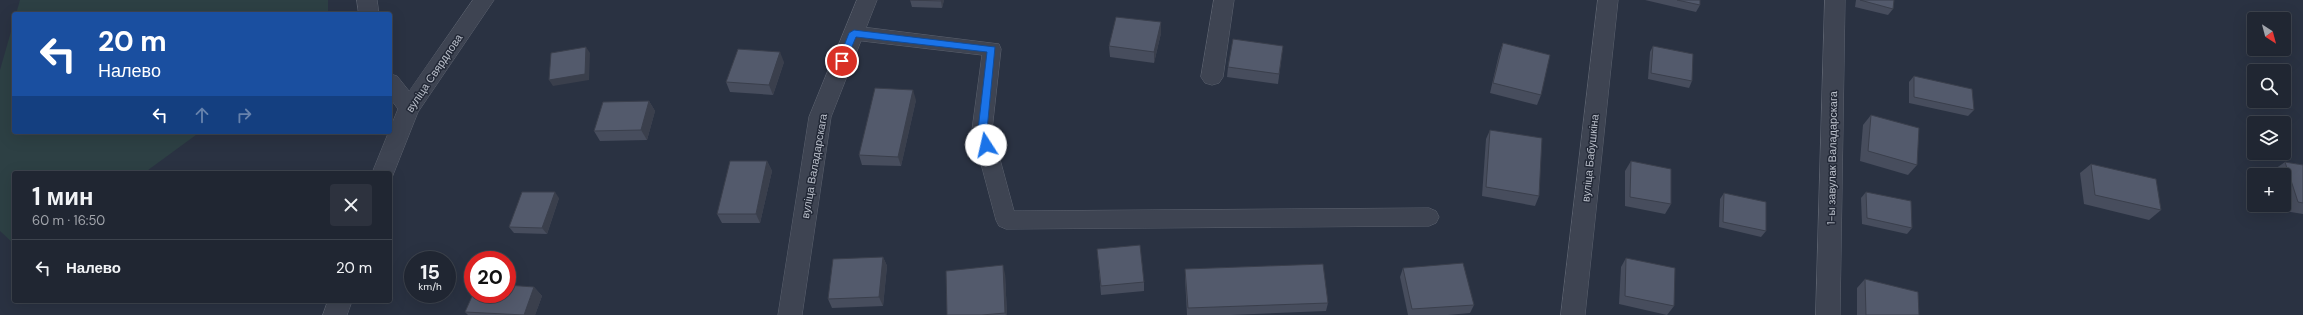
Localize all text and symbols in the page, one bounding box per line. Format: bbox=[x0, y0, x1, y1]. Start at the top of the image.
north arrow bbox=[2247, 12, 2291, 56]
map controls bbox=[2247, 12, 2291, 212]
text: 20 m bbox=[98, 23, 167, 60]
icon: left bbox=[32, 28, 84, 80]
street label: вуліца Свярдлова bbox=[403, 30, 466, 115]
pin bbox=[825, 44, 859, 78]
icon: arrive bbox=[831, 50, 853, 72]
text: Налево bbox=[98, 59, 161, 83]
button: search bbox=[2247, 64, 2291, 108]
street label: 1-ы завулак Валадарскага bbox=[1824, 90, 1840, 225]
icon: left bbox=[149, 104, 171, 126]
icon: ahead bbox=[191, 104, 213, 126]
icon: right bbox=[233, 104, 255, 126]
street label: вуліца Валадарскага bbox=[798, 112, 830, 220]
street label: вуліца Бабушкіна bbox=[1578, 113, 1602, 203]
button: layers bbox=[2247, 116, 2291, 160]
position arrow bbox=[965, 124, 1007, 166]
button: + bbox=[2247, 168, 2291, 212]
text: 1 мин bbox=[32, 181, 93, 212]
button: close bbox=[330, 184, 372, 226]
text: 60 m · 16:50 bbox=[32, 212, 105, 229]
speed limit sign: 20 bbox=[464, 251, 516, 303]
icon: left bbox=[32, 257, 54, 279]
text: Налево bbox=[66, 258, 121, 278]
text: 20 m bbox=[336, 258, 372, 278]
text: 15 bbox=[420, 259, 440, 285]
text: km/h bbox=[418, 280, 442, 293]

